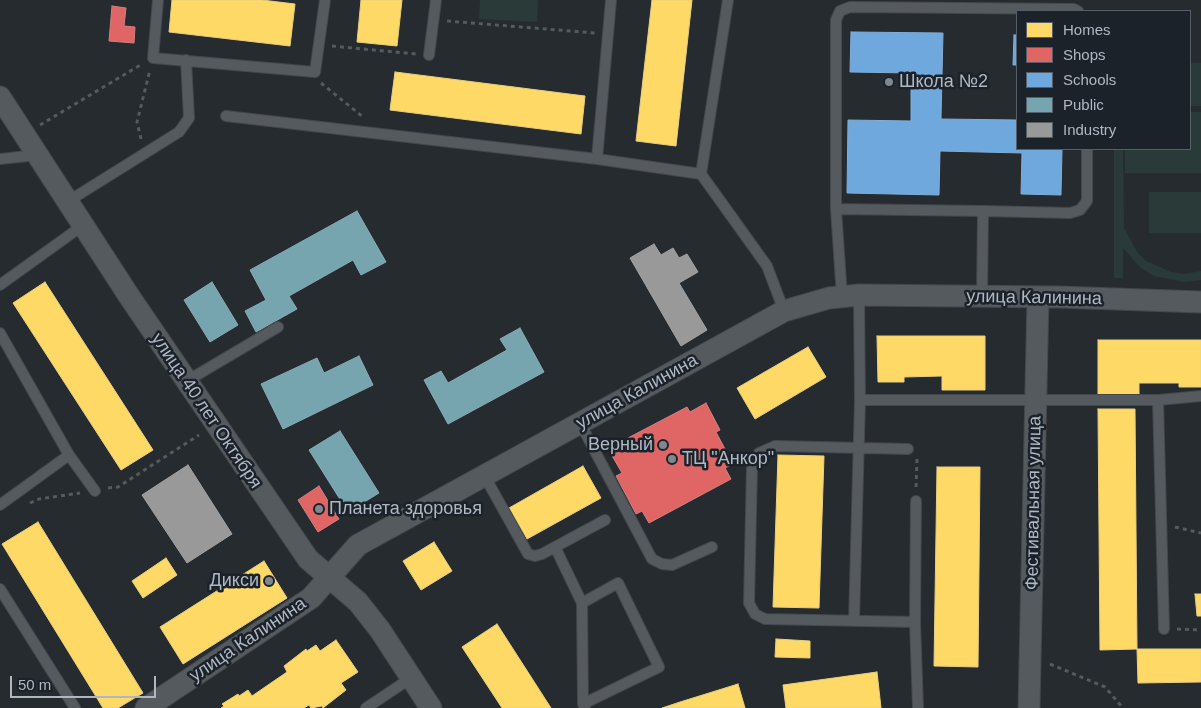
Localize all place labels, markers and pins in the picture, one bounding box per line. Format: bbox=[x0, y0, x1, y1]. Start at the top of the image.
place label: Школа №2 bbox=[899, 71, 988, 93]
marker: Школа №2 bbox=[883, 76, 895, 88]
place label: Верный bbox=[588, 434, 653, 456]
marker: Верный bbox=[657, 439, 669, 451]
place label: ТЦ "Анкор" bbox=[682, 448, 774, 470]
marker: ТЦ "Анкор" bbox=[666, 453, 678, 465]
place label: Планета здоровья bbox=[329, 498, 482, 520]
marker: Планета здоровья bbox=[313, 503, 325, 515]
place label: Дикси bbox=[210, 570, 259, 592]
marker: Дикси bbox=[263, 575, 275, 587]

